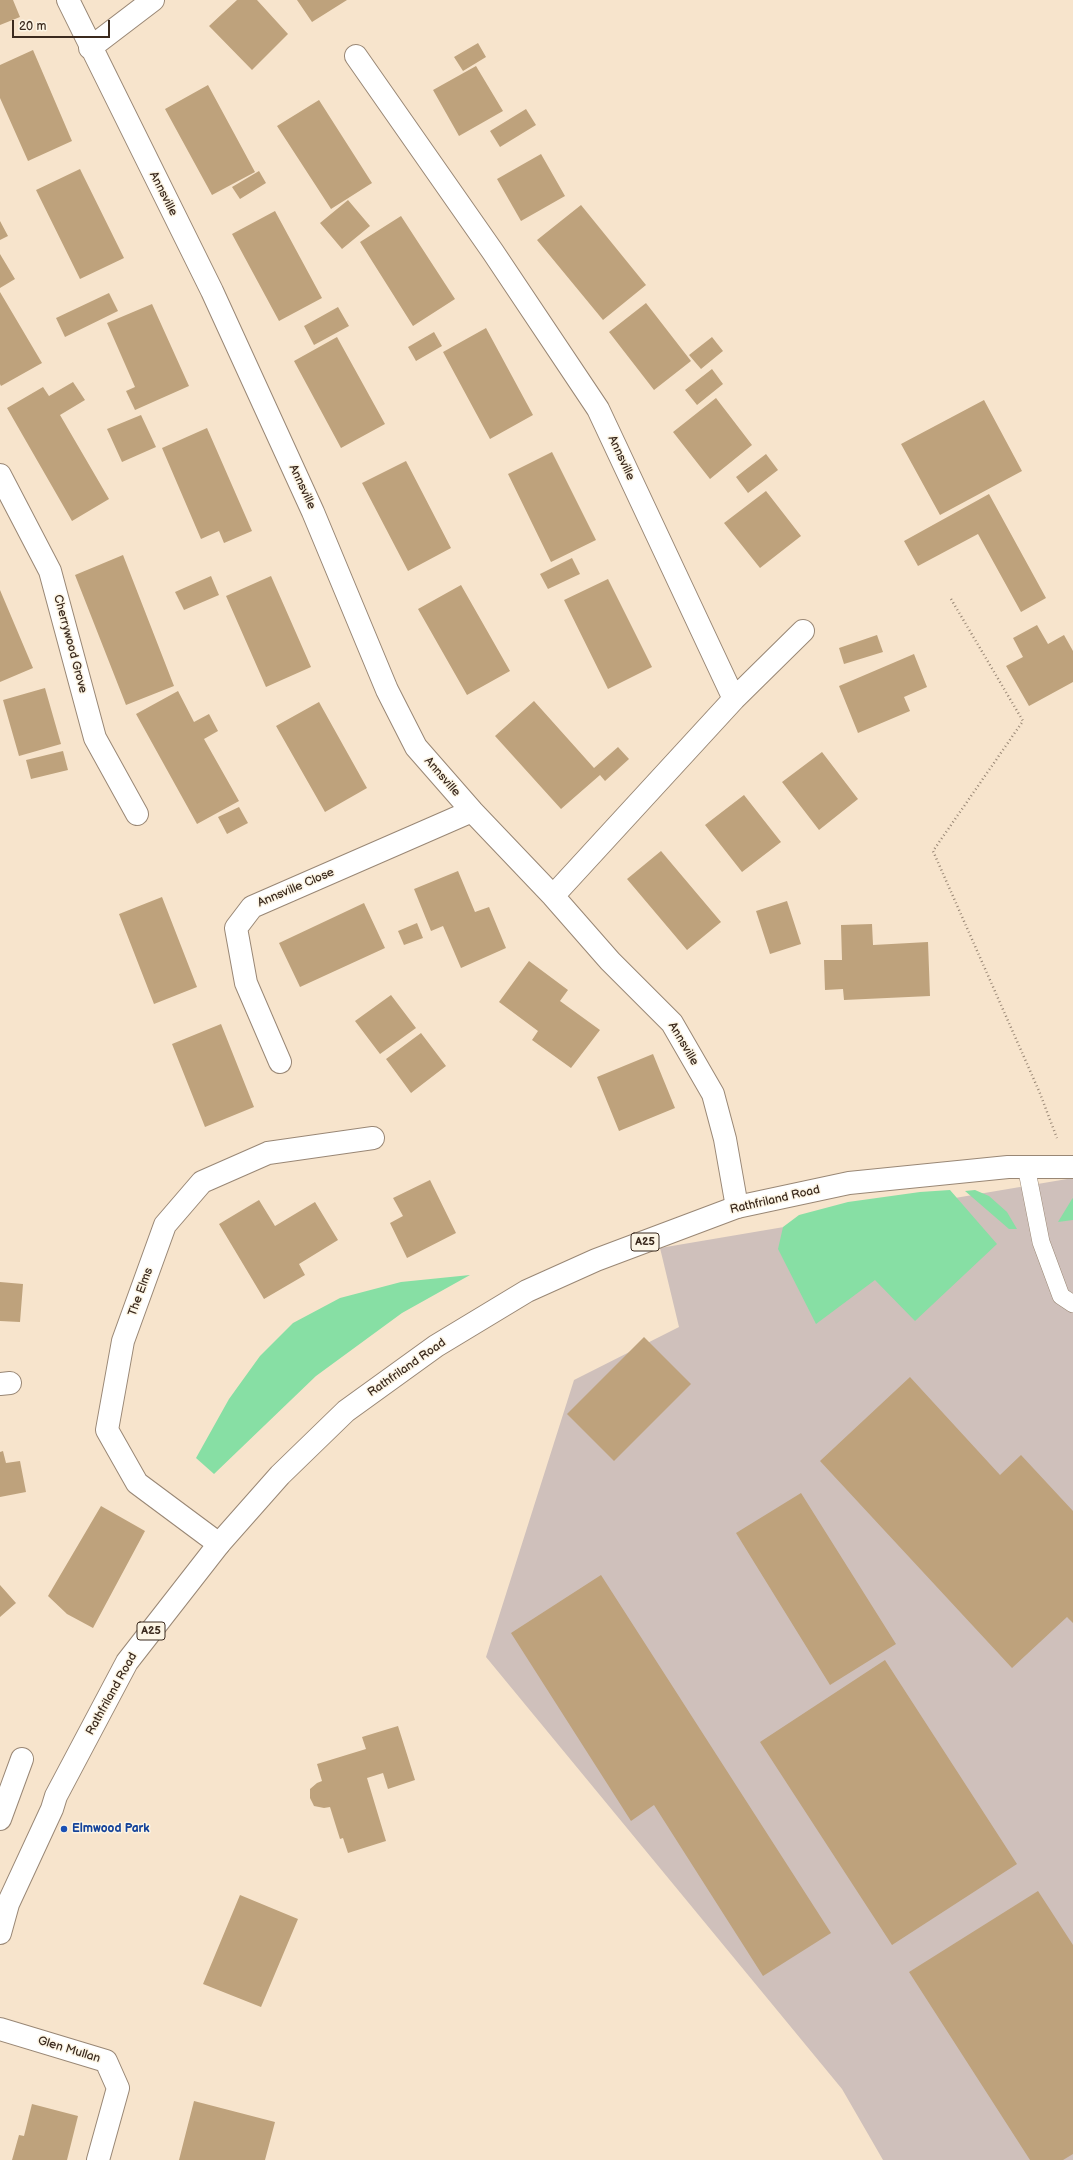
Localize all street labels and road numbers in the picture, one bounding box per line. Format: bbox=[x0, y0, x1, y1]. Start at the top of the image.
street label: Annsville bbox=[146, 169, 180, 219]
street label: Annsville bbox=[604, 433, 638, 483]
street label: Annsville bbox=[285, 462, 319, 512]
street label: Cherrywood Grove bbox=[50, 593, 90, 695]
street label: Annsville bbox=[421, 754, 463, 800]
street label: Annsville Close bbox=[255, 865, 337, 911]
street label: Annsville bbox=[665, 1020, 701, 1068]
street label: Rathfriland Road bbox=[729, 1183, 821, 1217]
road number: A25 bbox=[631, 1233, 659, 1251]
street label: The Elms bbox=[126, 1266, 156, 1318]
street label: Rathfriland Road bbox=[365, 1336, 449, 1400]
road number: A25 bbox=[137, 1622, 165, 1640]
street label: Rathfriland Road bbox=[83, 1650, 141, 1738]
street label: Glen Mullan bbox=[36, 2034, 102, 2066]

